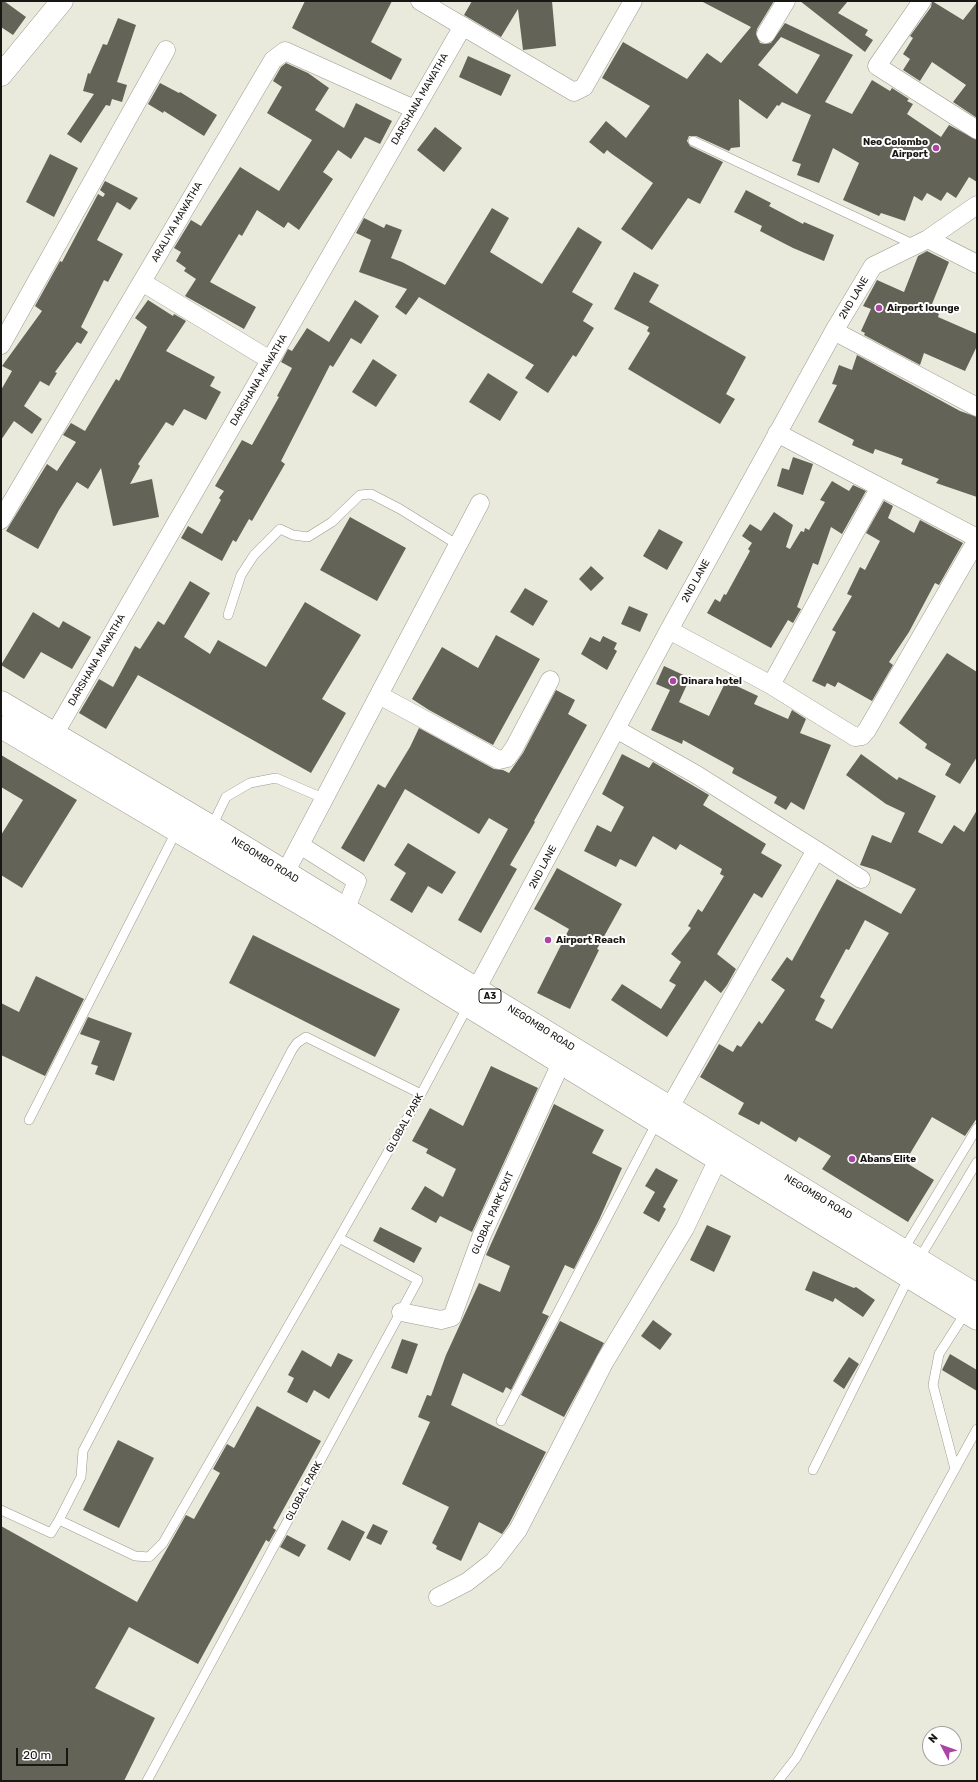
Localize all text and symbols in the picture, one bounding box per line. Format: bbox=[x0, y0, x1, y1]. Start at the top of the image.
street label: DARSHANA MAWATHA bbox=[389, 51, 451, 147]
place label: Neo Colombo Airport bbox=[863, 136, 928, 160]
marker: Neo Colombo Airport bbox=[931, 143, 941, 153]
street label: ARALIYA MAWATHA bbox=[149, 180, 205, 264]
street label: 2ND LANE bbox=[837, 275, 871, 321]
place label: Airport lounge bbox=[887, 302, 959, 314]
marker: Airport lounge bbox=[874, 303, 884, 313]
street label: DARSHANA MAWATHA bbox=[228, 332, 290, 428]
street label: 2ND LANE bbox=[679, 557, 713, 605]
street label: DARSHANA MAWATHA bbox=[66, 612, 128, 708]
place label: Dinara hotel bbox=[681, 675, 742, 687]
marker: Dinara hotel bbox=[668, 676, 678, 686]
street label: NEGOMBO ROAD bbox=[229, 834, 301, 886]
street label: 2ND LANE bbox=[527, 843, 559, 891]
place label: Airport Reach bbox=[556, 934, 625, 946]
marker: Airport Reach bbox=[543, 935, 553, 945]
road number: A3 bbox=[479, 989, 501, 1003]
street label: NEGOMBO ROAD bbox=[505, 1002, 577, 1054]
street label: GLOBAL PARK bbox=[384, 1091, 426, 1155]
place label: Abans Elite bbox=[860, 1153, 916, 1165]
marker: Abans Elite bbox=[847, 1154, 857, 1164]
street label: GLOBAL PARK EXIT bbox=[469, 1170, 517, 1256]
street label: NEGOMBO ROAD bbox=[782, 1172, 854, 1222]
street label: GLOBAL PARK bbox=[283, 1459, 325, 1523]
north arrow bbox=[922, 1726, 962, 1766]
text: N bbox=[926, 1731, 941, 1746]
scale bar bbox=[18, 1740, 70, 1766]
text: 20 m bbox=[23, 1748, 51, 1762]

